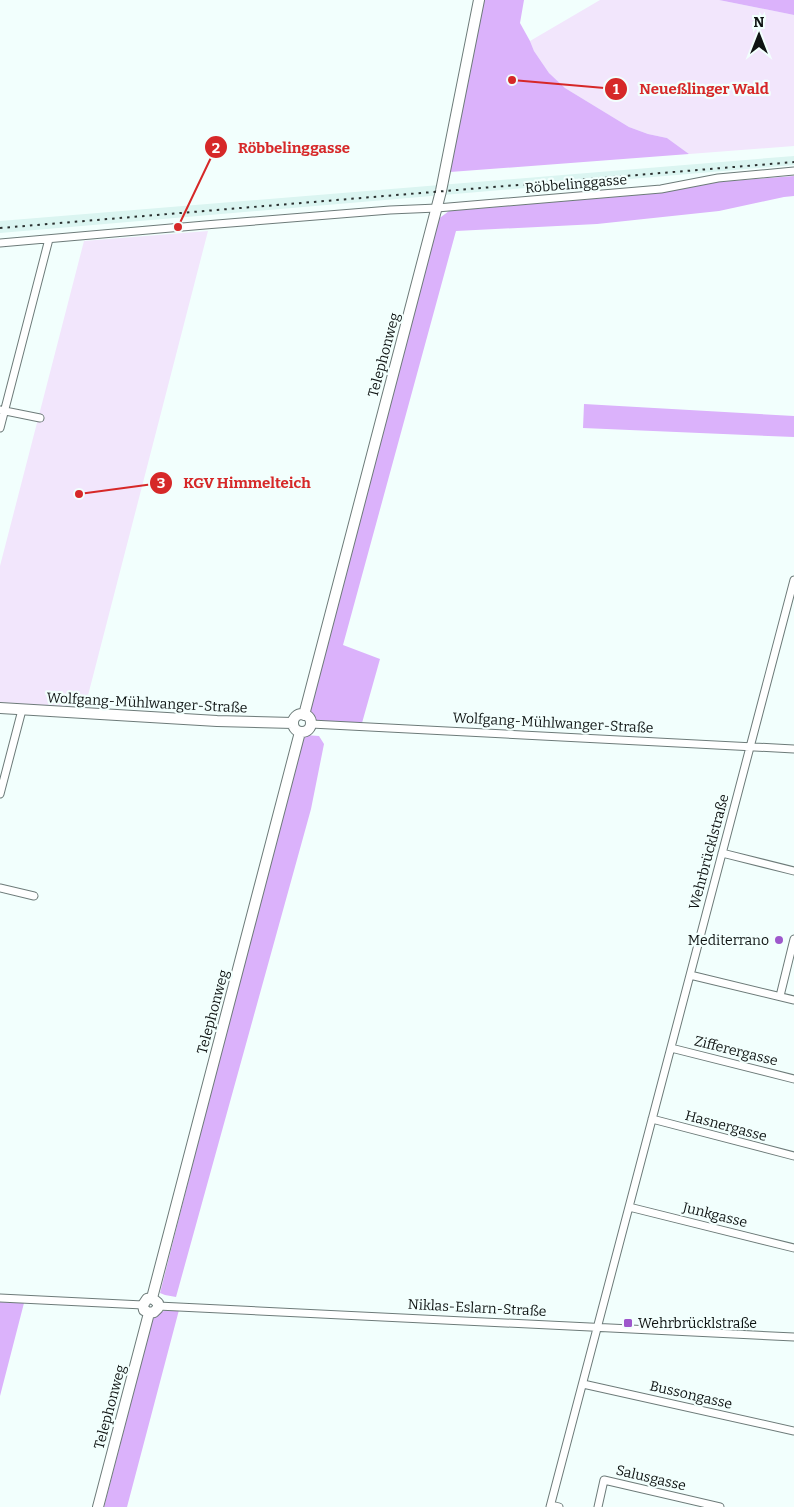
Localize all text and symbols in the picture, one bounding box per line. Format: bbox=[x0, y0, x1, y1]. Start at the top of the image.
north arrow bbox=[734, 10, 784, 60]
text: N bbox=[754, 14, 765, 31]
callout: Neueßlinger Wald bbox=[604, 74, 778, 104]
text: 1 bbox=[613, 80, 620, 98]
text: Neueßlinger Wald bbox=[639, 80, 769, 98]
callout: Röbbelinggasse bbox=[203, 132, 360, 162]
text: 2 bbox=[212, 139, 220, 157]
text: Röbbelinggasse bbox=[238, 139, 350, 157]
street label: Röbbelinggasse bbox=[524, 171, 628, 197]
street label: Telephonweg bbox=[365, 311, 403, 399]
callout: KGV Himmelteich bbox=[149, 468, 321, 498]
text: 3 bbox=[157, 474, 165, 492]
text: KGV Himmelteich bbox=[183, 474, 311, 492]
street label: Wolfgang-Mühlwanger-Straße bbox=[46, 689, 248, 717]
street label: Wolfgang-Mühlwanger-Straße bbox=[452, 709, 654, 737]
street label: Wehrbrücklstraße bbox=[685, 792, 733, 912]
place label: Mediterrano bbox=[688, 932, 769, 949]
marker: Mediterrano bbox=[773, 934, 785, 946]
street label: Telephonweg bbox=[194, 968, 232, 1056]
street label: Zifferergasse bbox=[692, 1032, 780, 1070]
street label: Hasnergasse bbox=[683, 1107, 769, 1145]
street label: Junkgasse bbox=[680, 1199, 749, 1231]
street label: Niklas-Eslarn-Straße bbox=[407, 1296, 547, 1320]
place label: Wehrbrücklstraße bbox=[638, 1315, 757, 1332]
marker: Wehrbrücklstraße bbox=[622, 1317, 634, 1329]
street label: Telephonweg bbox=[91, 1363, 129, 1451]
street label: Bussongasse bbox=[648, 1377, 734, 1413]
street label: Salusgasse bbox=[614, 1462, 688, 1494]

